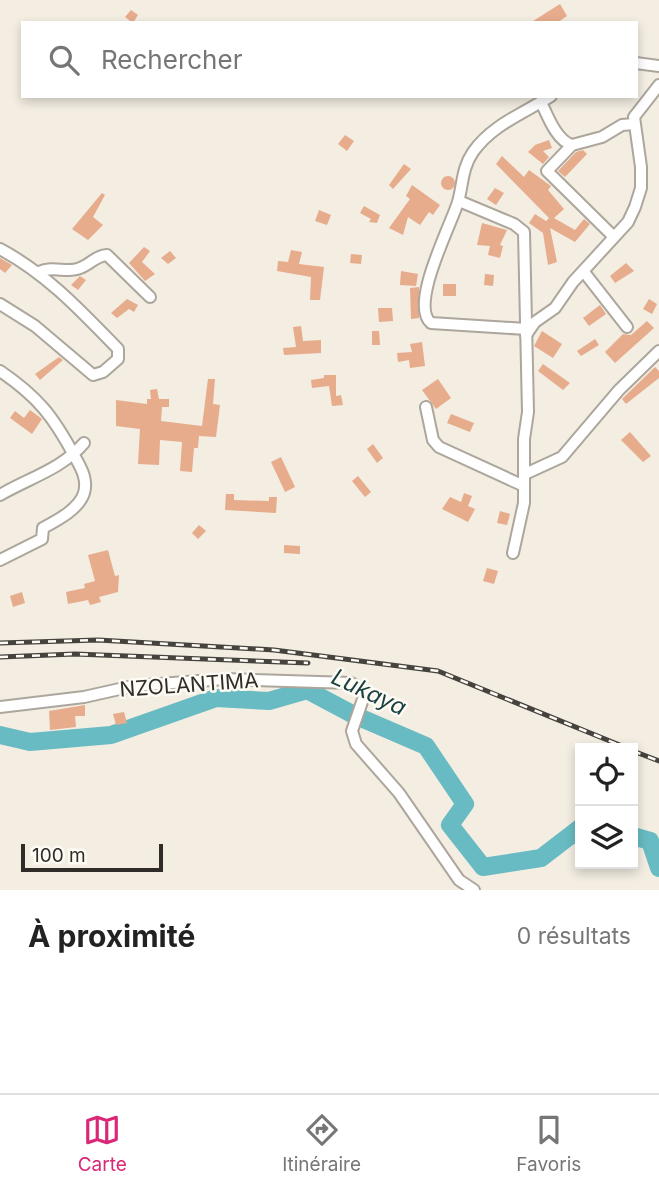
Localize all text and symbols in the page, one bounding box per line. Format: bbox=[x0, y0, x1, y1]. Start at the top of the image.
search box bbox=[21, 21, 638, 98]
icon: search bbox=[45, 41, 83, 79]
text: Rechercher bbox=[101, 44, 242, 75]
water label: Lukaya bbox=[327, 663, 411, 721]
street label: NZOLANTIMA bbox=[119, 667, 259, 702]
map controls bbox=[575, 743, 638, 869]
button: locate bbox=[575, 743, 638, 806]
button: layers bbox=[575, 806, 638, 869]
scale bar bbox=[21, 841, 163, 873]
text: 100 m bbox=[32, 844, 86, 867]
text: À proximité bbox=[28, 918, 195, 954]
text: 0 résultats bbox=[517, 922, 631, 950]
tab: Carte bbox=[78, 1111, 127, 1176]
tab: Itinéraire bbox=[282, 1111, 361, 1176]
tab: Favoris bbox=[516, 1111, 581, 1176]

